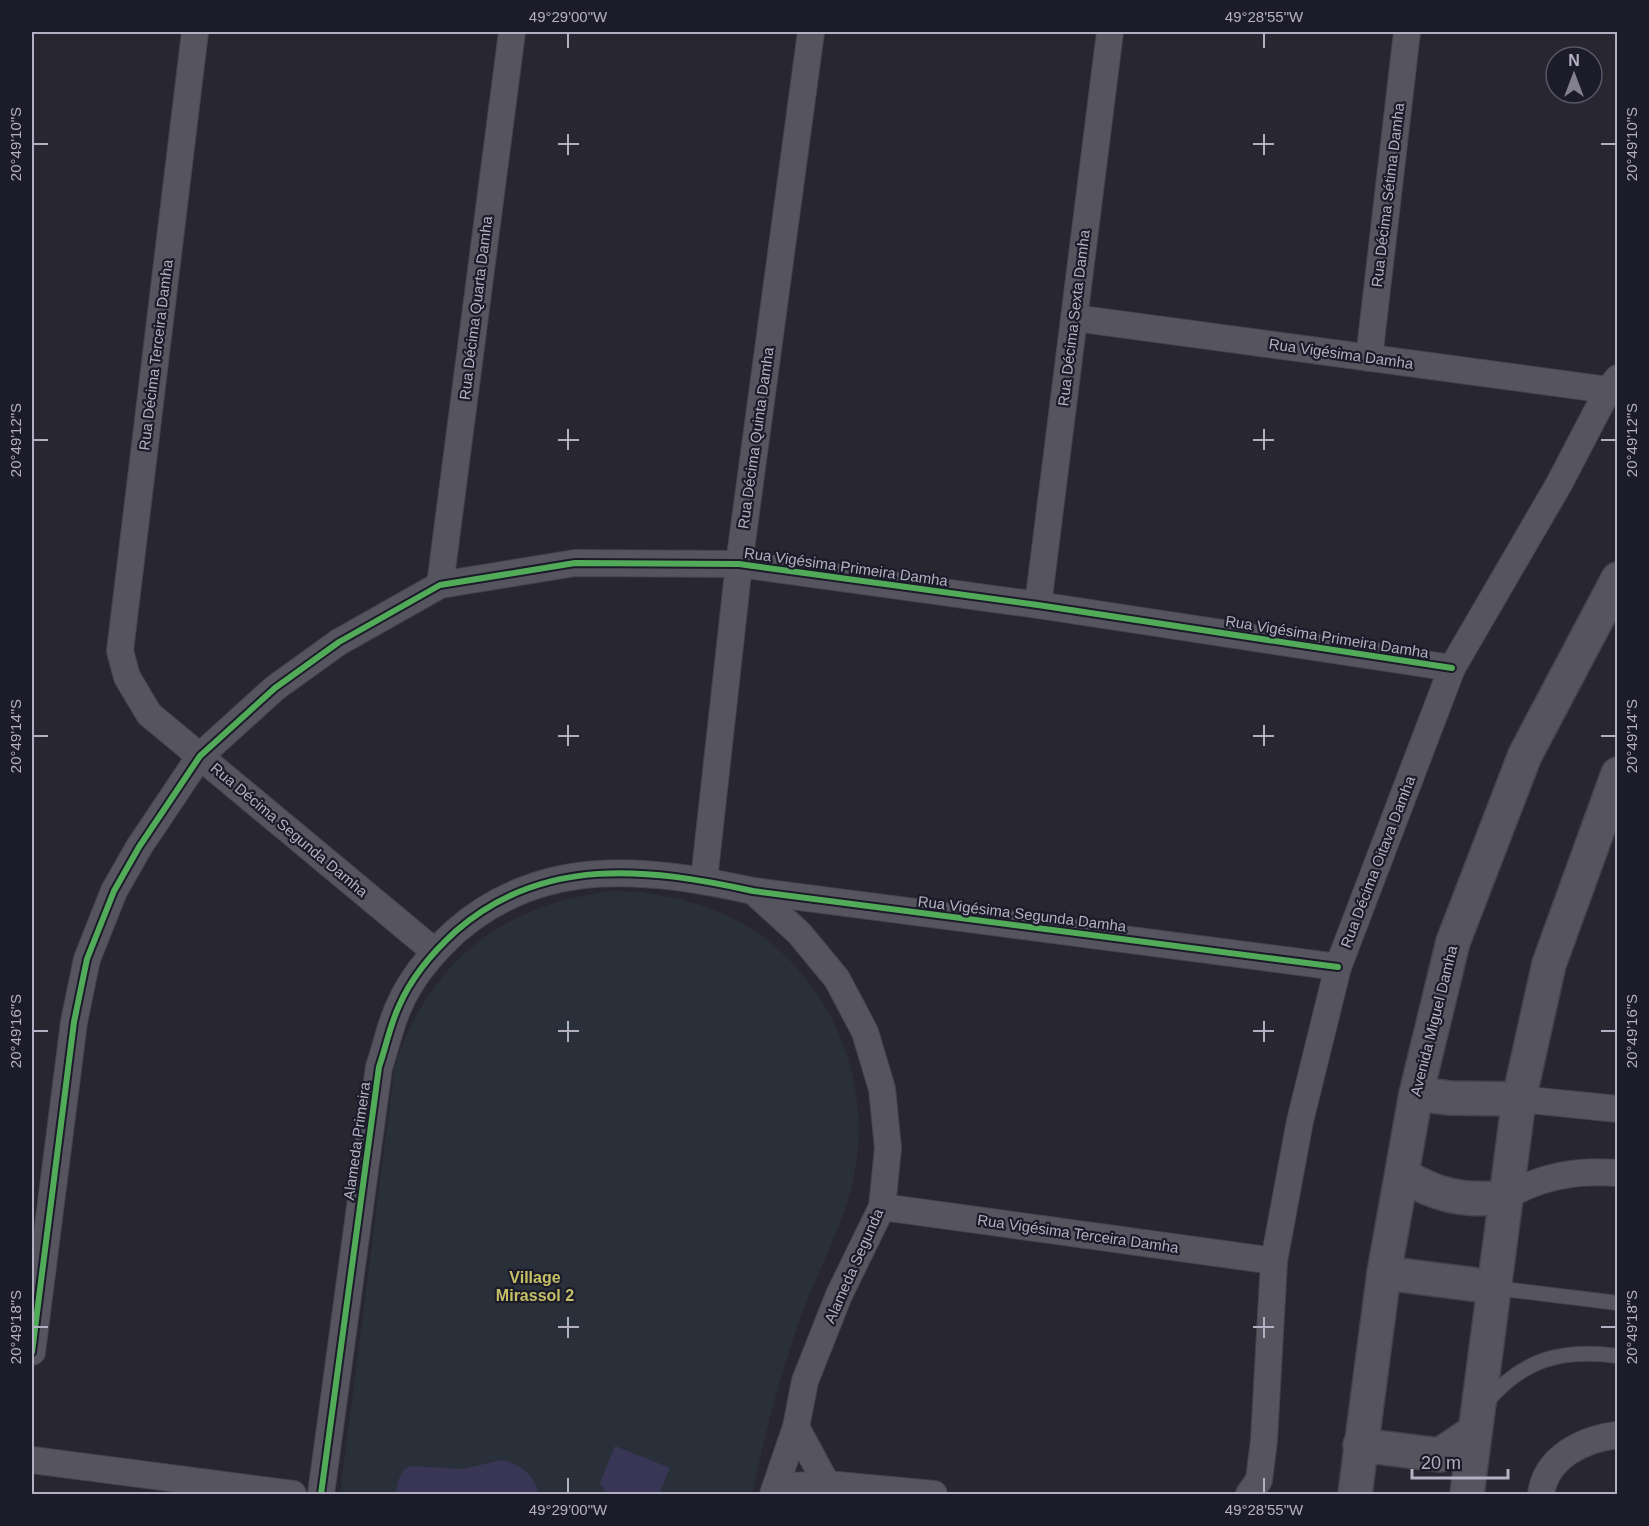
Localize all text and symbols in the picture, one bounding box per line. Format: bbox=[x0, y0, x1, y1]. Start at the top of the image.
text: 49°29'00"W bbox=[529, 8, 608, 25]
text: 49°28'55"W bbox=[1225, 8, 1304, 25]
north arrow bbox=[1544, 45, 1604, 105]
text: N bbox=[1568, 52, 1580, 69]
street label: Rua Décima Sétima Damha bbox=[1368, 101, 1407, 288]
text: 20°49'10"S bbox=[7, 107, 24, 181]
text: 20°49'10"S bbox=[1623, 107, 1640, 181]
street label: Rua Décima Quarta Damha bbox=[456, 214, 495, 401]
street label: Rua Décima Sexta Damha bbox=[1054, 228, 1093, 407]
street label: Rua Décima Terceira Damha bbox=[135, 258, 176, 451]
street label: Rua Vigésima Damha bbox=[1268, 335, 1415, 372]
street label: Rua Décima Quinta Damha bbox=[734, 345, 777, 530]
text: 20°49'12"S bbox=[7, 403, 24, 477]
text: 20°49'12"S bbox=[1623, 403, 1640, 477]
street label: Rua Vigésima Primeira Damha bbox=[743, 544, 950, 589]
street label: Rua Vigésima Primeira Damha bbox=[1224, 612, 1431, 661]
text: 20°49'14"S bbox=[7, 699, 24, 773]
text: 20°49'14"S bbox=[1623, 699, 1640, 773]
street label: Rua Décima Segunda Damha bbox=[208, 759, 372, 901]
street label: Rua Décima Oitava Damha bbox=[1337, 773, 1418, 950]
street label: Rua Vigésima Segunda Damha bbox=[917, 892, 1128, 935]
street label: Avenida Miguel Damha bbox=[1407, 943, 1461, 1098]
text: 20°49'16"S bbox=[7, 994, 24, 1068]
text: 20°49'16"S bbox=[1623, 994, 1640, 1068]
street label: Alameda Primeira bbox=[340, 1080, 373, 1201]
street label: Alameda Segunda bbox=[821, 1205, 887, 1326]
street label: Rua Vigésima Terceira Damha bbox=[976, 1211, 1180, 1256]
district label: Village Mirassol 2 bbox=[496, 1269, 574, 1304]
text: 20°49'18"S bbox=[7, 1290, 24, 1364]
text: 20°49'18"S bbox=[1623, 1290, 1640, 1364]
scale bar bbox=[1412, 1442, 1508, 1480]
text: 20 m bbox=[1421, 1453, 1461, 1473]
text: 49°29'00"W bbox=[529, 1501, 608, 1518]
text: 49°28'55"W bbox=[1225, 1501, 1304, 1518]

